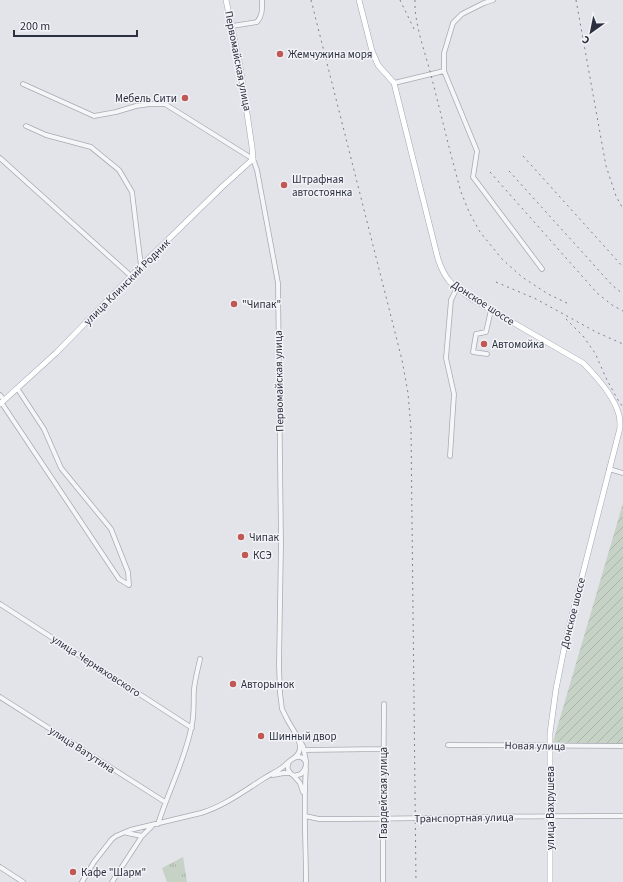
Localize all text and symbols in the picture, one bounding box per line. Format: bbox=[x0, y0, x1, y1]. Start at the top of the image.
street label: Первомайская улица bbox=[221, 10, 255, 112]
scale bar bbox=[14, 12, 137, 38]
north arrow bbox=[571, 12, 611, 52]
text: 200 m bbox=[20, 18, 50, 35]
text: С bbox=[579, 32, 593, 48]
place label: Жемчужина моря bbox=[288, 47, 372, 62]
marker: Жемчужина моря bbox=[275, 49, 285, 59]
place label: Мебель Сити bbox=[115, 91, 177, 106]
marker: Мебель Сити bbox=[180, 93, 190, 103]
place label: Штрафная автостоянка bbox=[292, 172, 352, 200]
marker: Штрафная автостоянка bbox=[279, 180, 289, 190]
street label: улица Клинский Родник bbox=[80, 235, 174, 329]
street label: Донское шоссе bbox=[449, 277, 518, 329]
place label: "Чипак" bbox=[242, 297, 281, 312]
marker: "Чипак" bbox=[229, 299, 239, 309]
street label: Первомайская улица bbox=[271, 330, 287, 432]
place label: Автомойка bbox=[492, 337, 544, 352]
marker: Автомойка bbox=[479, 339, 489, 349]
place label: Чипак bbox=[249, 530, 279, 545]
marker: Чипак bbox=[236, 532, 246, 542]
place label: КСЭ bbox=[253, 548, 272, 563]
marker: КСЭ bbox=[240, 550, 250, 560]
street label: Донское шоссе bbox=[557, 576, 589, 650]
street label: улица Черняховского bbox=[49, 632, 144, 701]
place label: Авторынок bbox=[241, 677, 295, 692]
marker: Авторынок bbox=[228, 679, 238, 689]
street label: улица Ватутина bbox=[46, 723, 118, 777]
place label: Шинный двор bbox=[269, 729, 337, 744]
marker: Шинный двор bbox=[256, 731, 266, 741]
street label: Новая улица bbox=[504, 738, 566, 754]
street label: Гвардейская улица bbox=[376, 747, 391, 839]
street label: улица Вахрушева bbox=[543, 766, 558, 850]
street label: Транспортная улица bbox=[414, 810, 514, 826]
place label: Кафе "Шарм" bbox=[81, 865, 146, 880]
marker: Кафе "Шарм" bbox=[68, 867, 78, 877]

